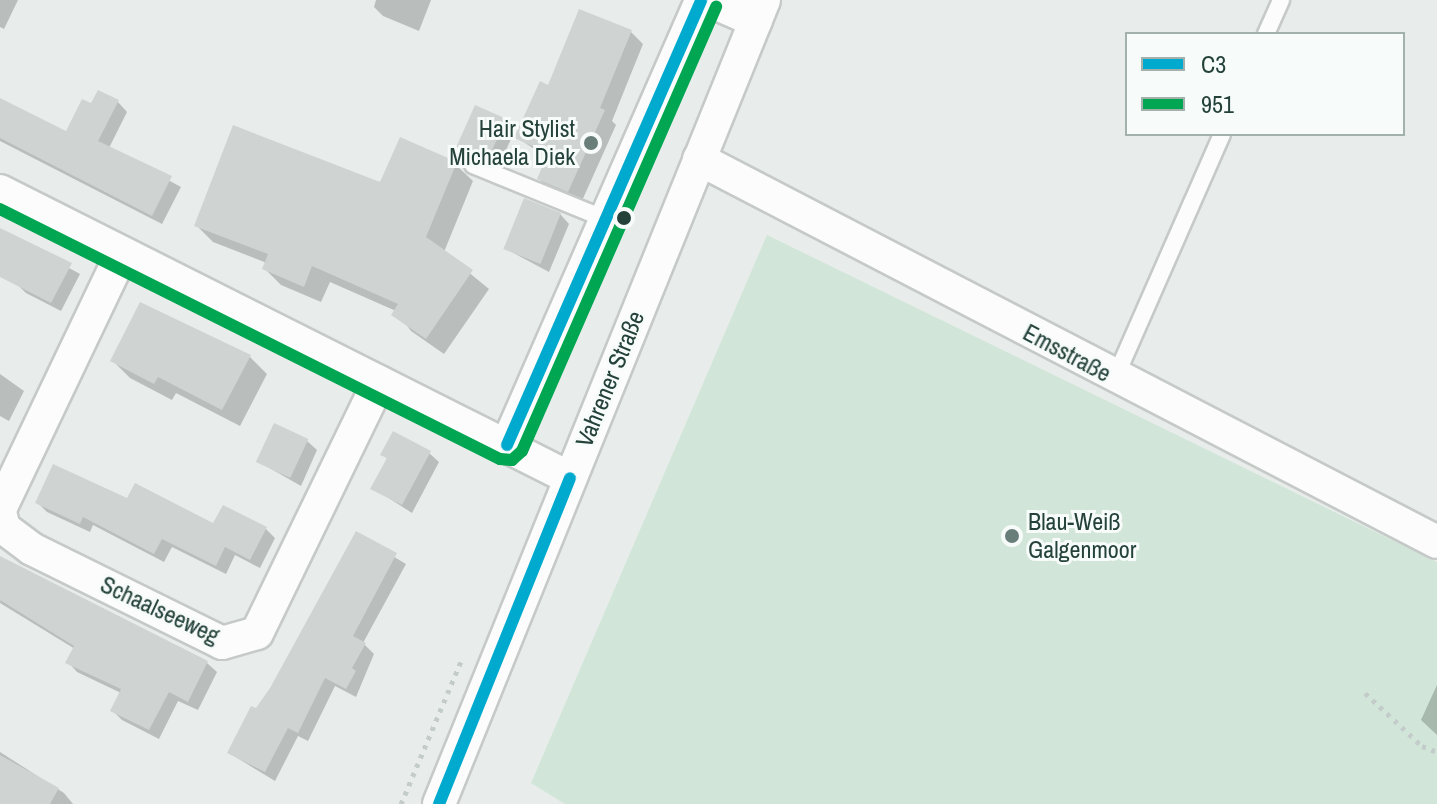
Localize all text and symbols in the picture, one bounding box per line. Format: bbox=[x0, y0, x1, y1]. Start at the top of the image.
legend bbox=[1125, 32, 1405, 136]
text: C3 bbox=[1201, 48, 1226, 80]
text: 951 bbox=[1201, 88, 1234, 120]
place label: Hair Stylist Michaela Diek bbox=[449, 115, 575, 171]
marker: Hair Stylist Michaela Diek bbox=[582, 134, 600, 152]
unlabelled marker bbox=[616, 210, 632, 226]
street label: Vahrener Straße bbox=[570, 307, 650, 451]
street label: Emsstraße bbox=[1018, 318, 1116, 388]
place label: Blau-Weiß Galgenmoor bbox=[1028, 508, 1136, 564]
marker: Blau-Weiß Galgenmoor bbox=[1003, 527, 1021, 545]
street label: Schaalseeweg bbox=[96, 570, 224, 650]

